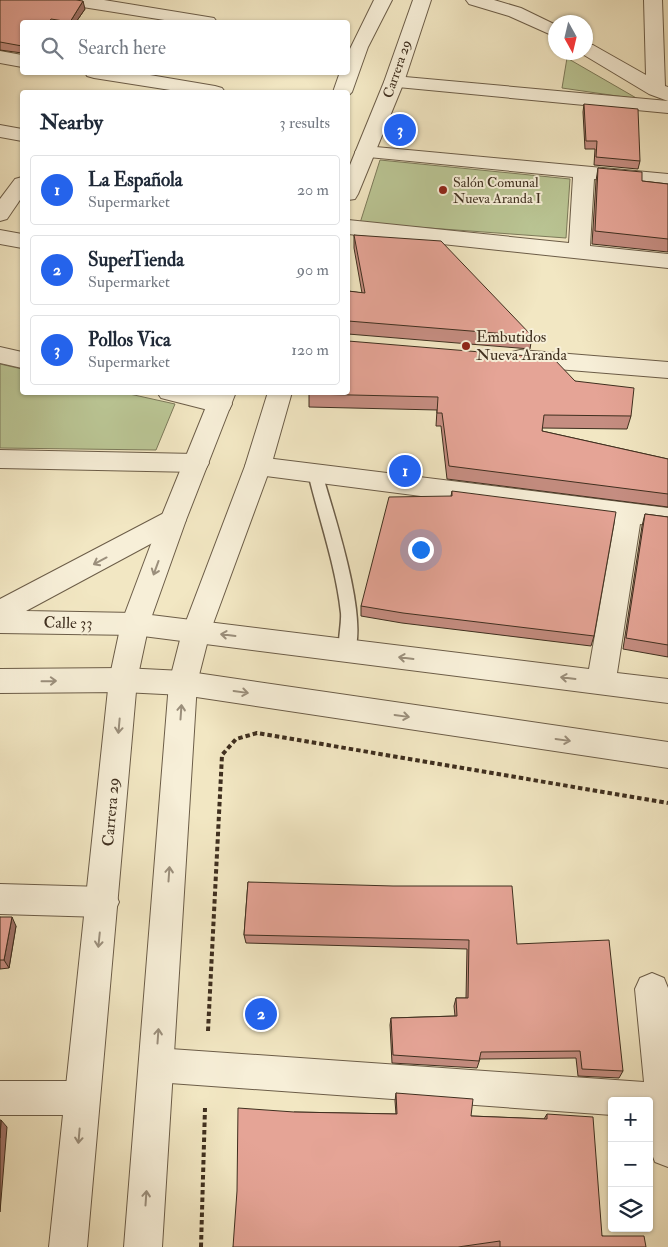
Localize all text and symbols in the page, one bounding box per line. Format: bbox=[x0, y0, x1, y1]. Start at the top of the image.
north arrow bbox=[548, 15, 593, 60]
search box bbox=[20, 20, 350, 75]
icon: search bbox=[38, 34, 66, 62]
text: Search here bbox=[78, 36, 166, 60]
street label: Carrera 29 bbox=[379, 38, 415, 100]
text: Nearby bbox=[40, 109, 103, 136]
pin: 3 bbox=[384, 111, 416, 149]
text: 3 results bbox=[279, 113, 330, 133]
text: La Española bbox=[88, 168, 183, 192]
place label: Salón Comunal Nueva Aranda I bbox=[453, 174, 542, 207]
text: 1 bbox=[54, 180, 60, 200]
text: 20 m bbox=[297, 180, 329, 200]
marker: Salón Comunal Nueva Aranda I bbox=[437, 184, 449, 196]
text: Supermarket bbox=[88, 192, 170, 212]
text: SuperTienda bbox=[88, 248, 184, 272]
text: 2 bbox=[53, 260, 61, 280]
text: 90 m bbox=[297, 260, 329, 280]
text: Supermarket bbox=[88, 272, 170, 292]
place label: Embutidos Nueva Aranda bbox=[476, 327, 567, 365]
text: Pollos Vica bbox=[88, 328, 171, 352]
text: 3 bbox=[54, 340, 60, 360]
text: 120 m bbox=[291, 340, 329, 360]
marker: Embutidos Nueva Aranda bbox=[460, 340, 472, 352]
text: Supermarket bbox=[88, 352, 170, 372]
pin: 1 bbox=[389, 452, 421, 490]
your location bbox=[408, 537, 434, 563]
one-way arrow bbox=[93, 556, 108, 566]
one-way arrow bbox=[151, 560, 160, 576]
street label: Calle 33 bbox=[43, 613, 93, 633]
one-way arrow bbox=[220, 630, 236, 640]
one-way arrow bbox=[399, 653, 415, 663]
one-way arrow bbox=[560, 673, 576, 683]
one-way arrow bbox=[40, 676, 56, 686]
one-way arrow bbox=[233, 687, 249, 697]
one-way arrow bbox=[176, 704, 185, 720]
one-way arrow bbox=[394, 711, 410, 721]
one-way arrow bbox=[114, 718, 124, 734]
one-way arrow bbox=[554, 735, 570, 745]
street label: Carrera 29 bbox=[98, 777, 124, 847]
one-way arrow bbox=[165, 866, 174, 882]
one-way arrow bbox=[94, 932, 104, 948]
pin: 2 bbox=[245, 995, 277, 1033]
one-way arrow bbox=[153, 1029, 162, 1045]
map controls bbox=[608, 1097, 653, 1232]
button: + bbox=[608, 1097, 653, 1142]
one-way arrow bbox=[74, 1128, 83, 1144]
button: − bbox=[608, 1142, 653, 1187]
button: layers bbox=[608, 1187, 653, 1232]
one-way arrow bbox=[142, 1191, 151, 1207]

